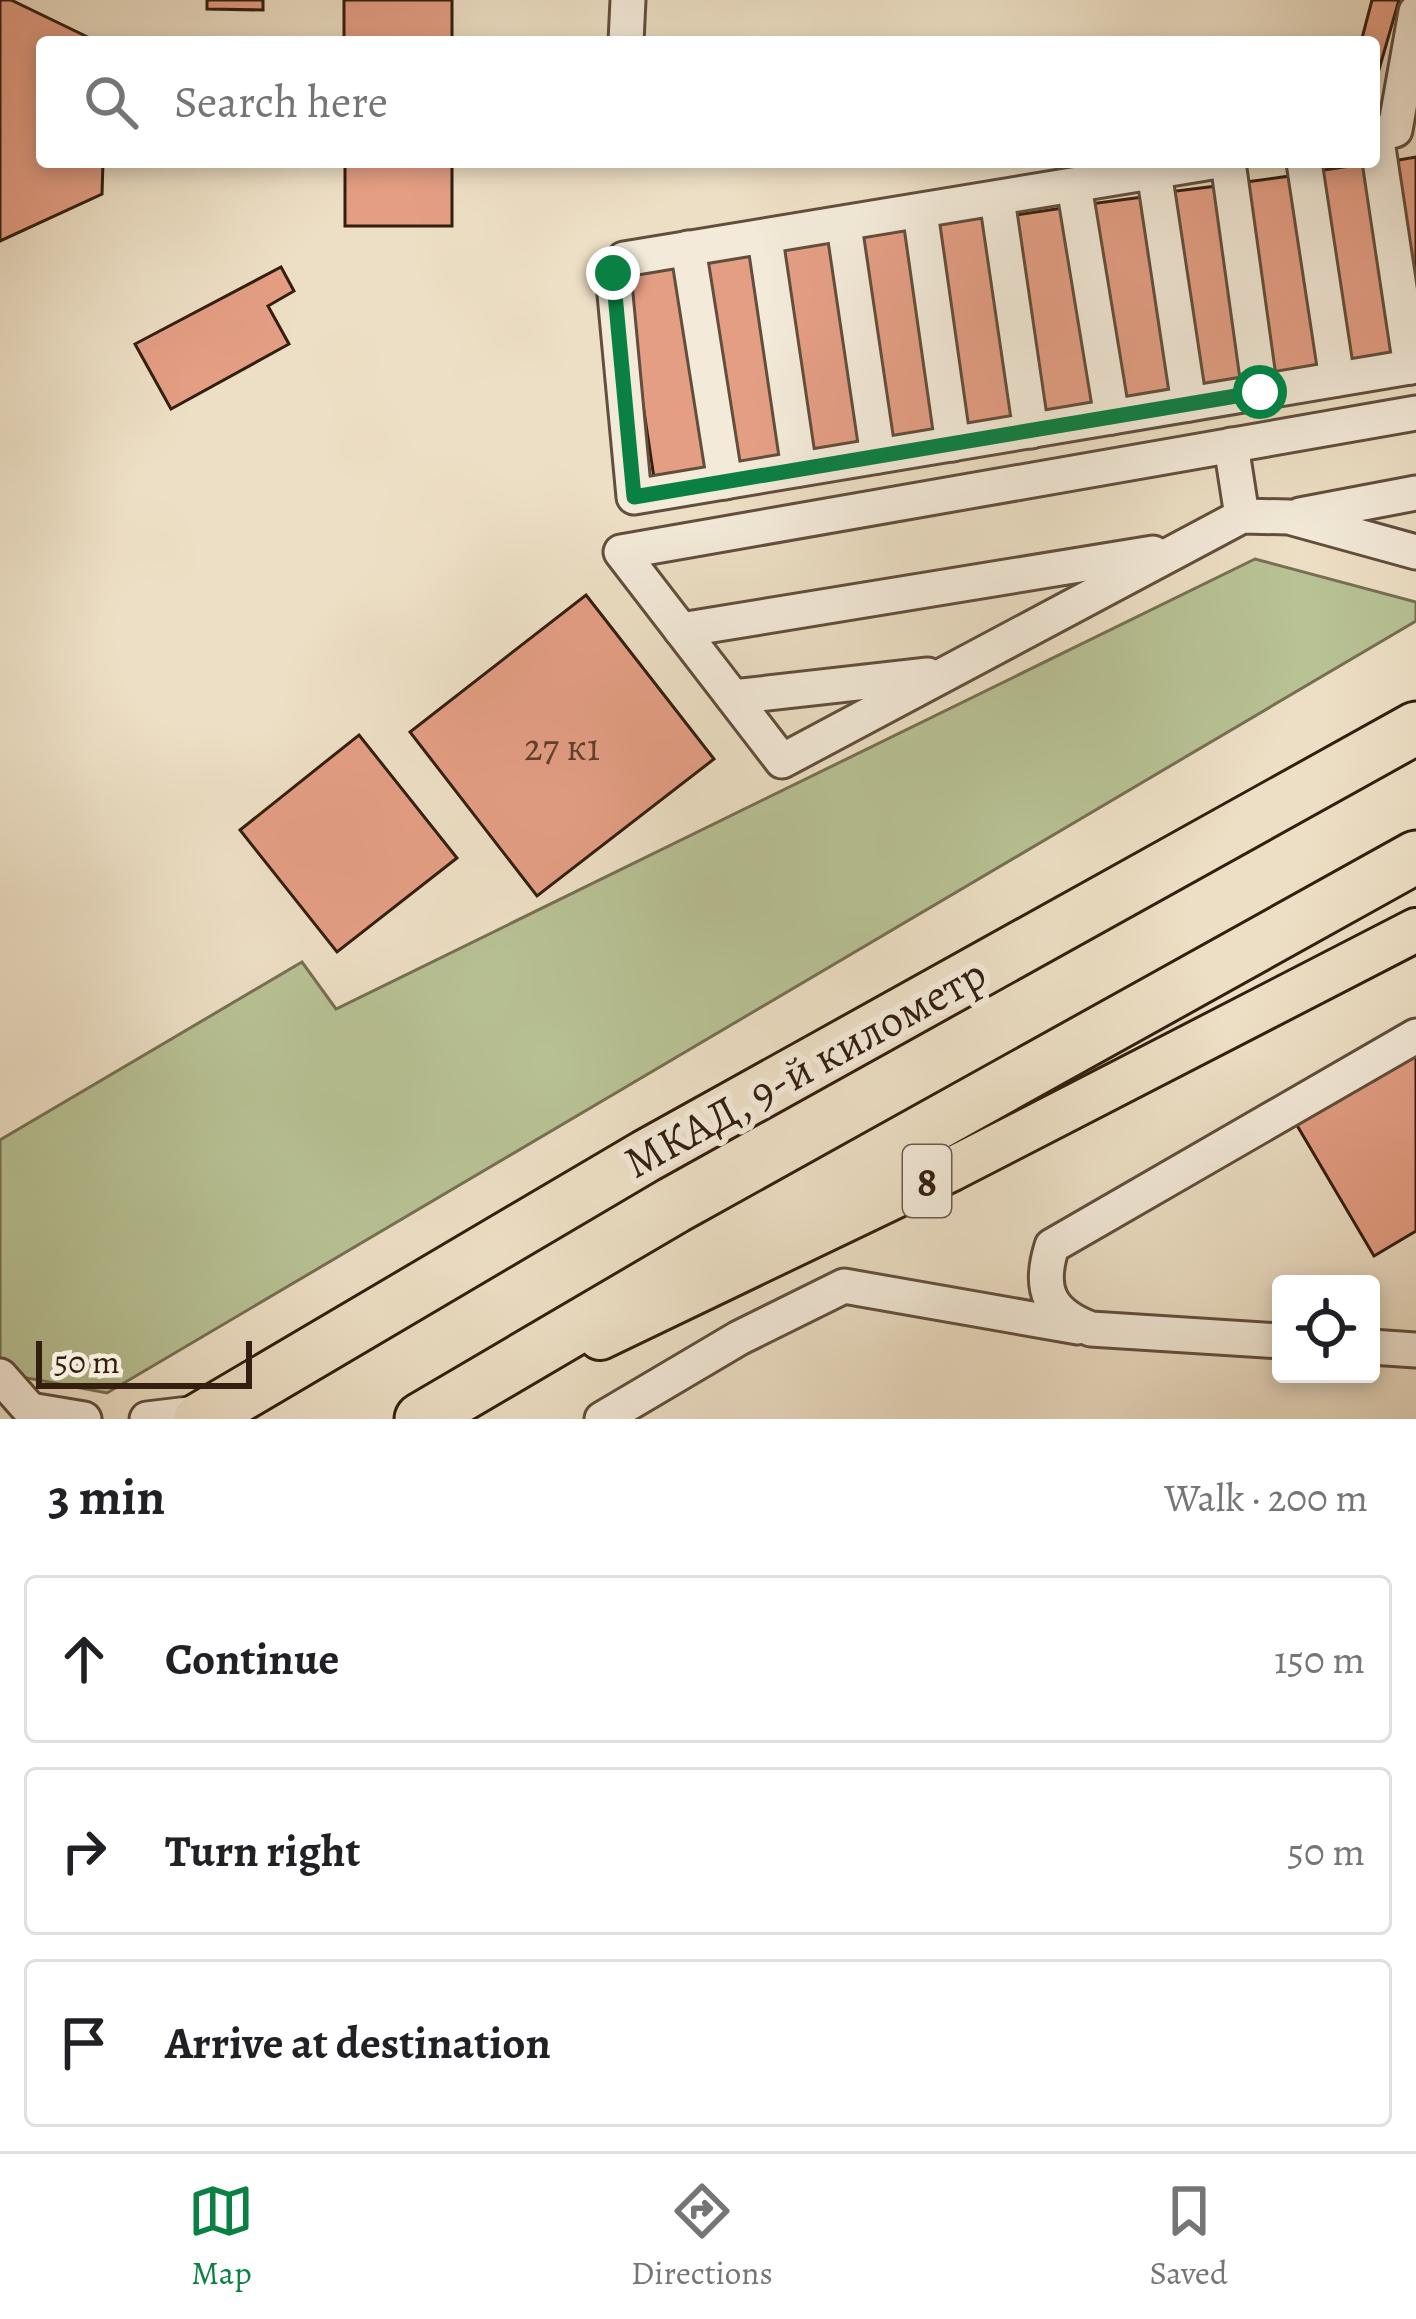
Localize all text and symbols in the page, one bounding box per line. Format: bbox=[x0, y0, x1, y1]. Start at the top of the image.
search box bbox=[36, 36, 1380, 168]
icon: search bbox=[78, 69, 144, 135]
text: Search here bbox=[174, 71, 388, 133]
route end bbox=[586, 246, 640, 300]
route start bbox=[1233, 365, 1287, 419]
house number: 27 к1 bbox=[524, 720, 600, 773]
street label: МКАД, 9-й километр bbox=[613, 943, 997, 1193]
road number: 8 bbox=[903, 1145, 951, 1217]
map controls bbox=[1272, 1275, 1380, 1383]
button: locate bbox=[1272, 1275, 1380, 1383]
scale bar bbox=[36, 1335, 252, 1388]
text: 50 m bbox=[54, 1339, 120, 1384]
text: 3 min bbox=[48, 1462, 165, 1532]
text: Walk · 200 m bbox=[1164, 1471, 1368, 1524]
icon: ahead bbox=[51, 1626, 117, 1692]
text: Continue bbox=[165, 1628, 339, 1690]
text: 150 m bbox=[1274, 1633, 1365, 1686]
icon: right bbox=[51, 1818, 117, 1884]
text: Turn right bbox=[165, 1820, 360, 1882]
text: 50 m bbox=[1287, 1825, 1365, 1878]
icon: arrive bbox=[51, 2010, 117, 2076]
text: Arrive at destination bbox=[165, 2012, 551, 2074]
tab: Map bbox=[188, 2178, 254, 2295]
tab: Directions bbox=[631, 2178, 773, 2295]
tab: Saved bbox=[1149, 2178, 1228, 2295]

